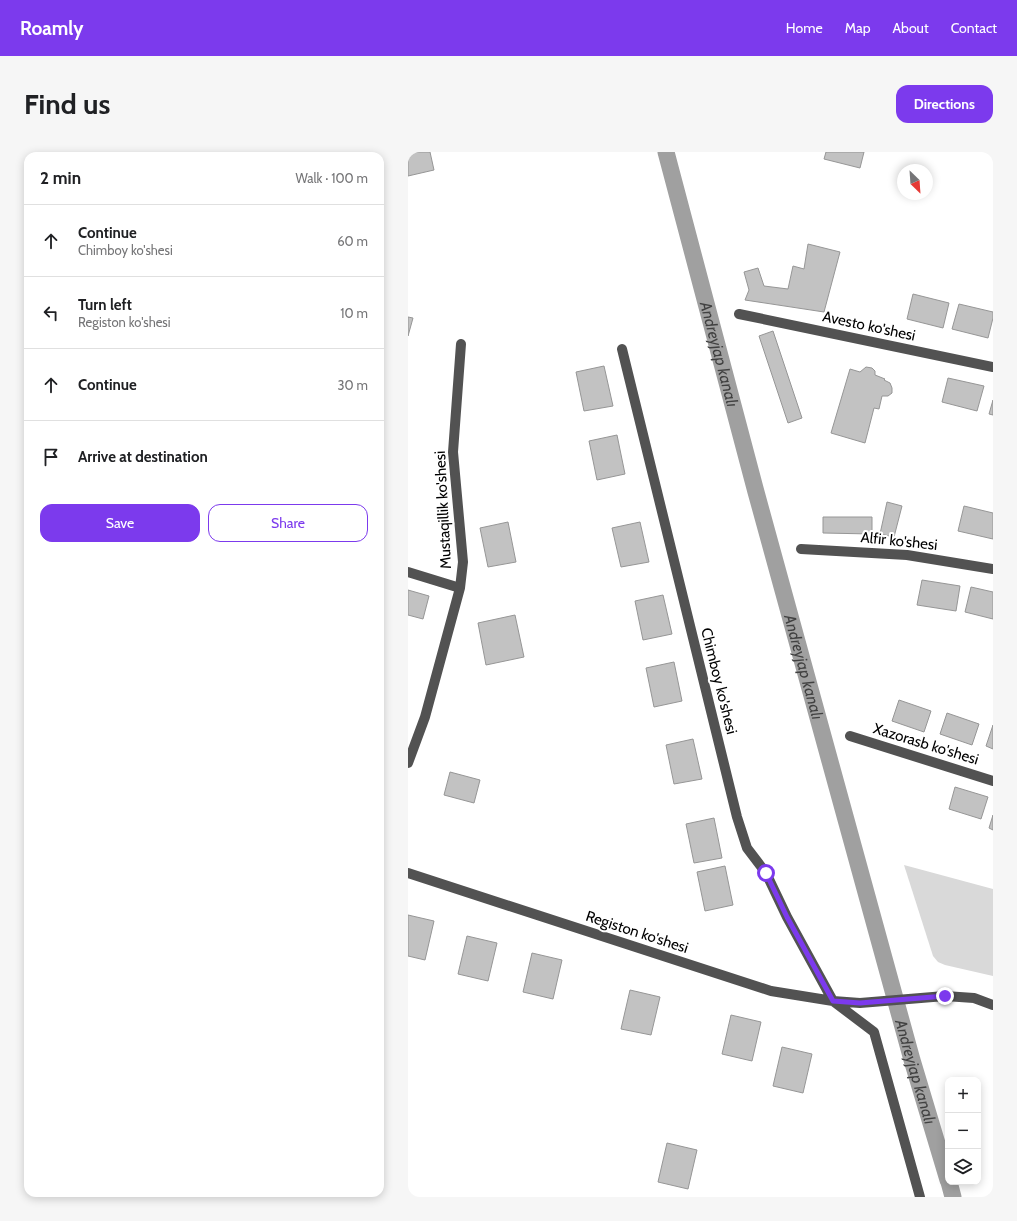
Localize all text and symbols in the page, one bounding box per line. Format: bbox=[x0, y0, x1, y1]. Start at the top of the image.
text: Roamly bbox=[20, 17, 83, 40]
text: Home bbox=[786, 19, 823, 37]
text: Map bbox=[845, 19, 870, 37]
text: About bbox=[892, 19, 929, 37]
text: Contact bbox=[951, 19, 997, 37]
button: Directions bbox=[896, 85, 993, 123]
text: Find us bbox=[24, 87, 110, 121]
north arrow bbox=[897, 164, 933, 200]
text: 2 min bbox=[40, 168, 81, 188]
text: Walk · 100 m bbox=[295, 170, 368, 186]
text: Continue bbox=[78, 224, 137, 242]
icon: ahead bbox=[40, 230, 62, 252]
text: 60 m bbox=[337, 233, 368, 249]
text: Chimboy ko'shesi bbox=[78, 242, 173, 258]
text: Turn left bbox=[78, 296, 132, 314]
water label: Andreyjap kanalı bbox=[696, 298, 743, 409]
icon: left bbox=[40, 302, 62, 324]
text: 10 m bbox=[340, 305, 368, 321]
street label: Avesto ko'shesi bbox=[821, 307, 917, 345]
text: Registon ko'shesi bbox=[78, 314, 171, 330]
icon: ahead bbox=[40, 374, 62, 396]
text: Continue bbox=[78, 376, 137, 394]
text: 30 m bbox=[338, 377, 368, 393]
icon: arrive bbox=[40, 446, 62, 468]
text: Arrive at destination bbox=[78, 448, 208, 466]
street label: Mustaqillik ko'shesi bbox=[431, 450, 455, 570]
button: Save bbox=[40, 504, 200, 542]
button: Share bbox=[208, 504, 368, 542]
street label: Alfir ko'shesi bbox=[860, 528, 938, 554]
water label: Andreyjap kanalı bbox=[780, 611, 828, 722]
street label: Chimboy ko'shesi bbox=[697, 626, 741, 736]
street label: Xazorasb ko'shesi bbox=[871, 719, 981, 769]
route start bbox=[757, 864, 775, 882]
street label: Registon ko'shesi bbox=[583, 907, 691, 957]
route end bbox=[936, 987, 954, 1005]
water label: Andreyjap kanalı bbox=[891, 1016, 940, 1126]
map controls bbox=[945, 1077, 981, 1185]
button: + bbox=[945, 1077, 981, 1113]
button: − bbox=[945, 1113, 981, 1149]
button: layers bbox=[945, 1149, 981, 1185]

